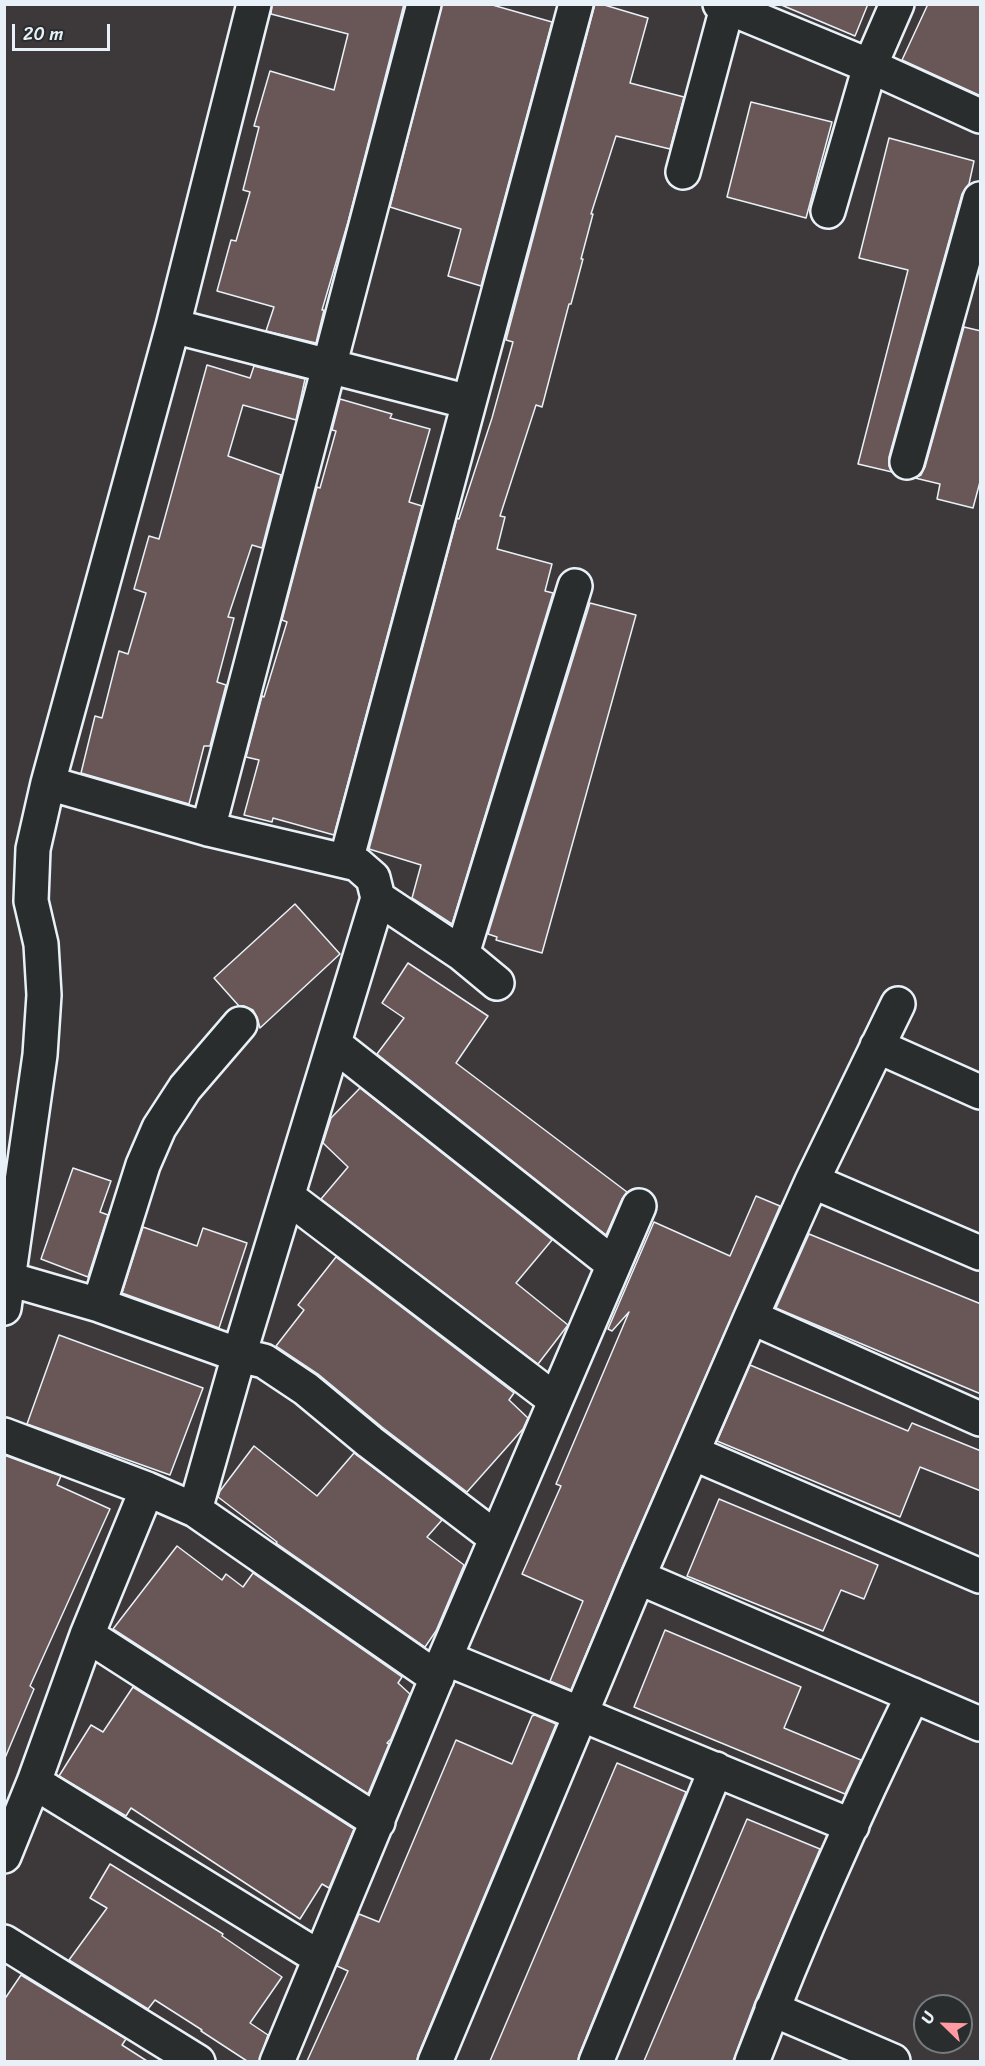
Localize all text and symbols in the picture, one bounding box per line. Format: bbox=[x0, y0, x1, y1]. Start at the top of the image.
scale bar bbox=[15, 12, 112, 50]
text: 20 m bbox=[23, 18, 63, 50]
north arrow bbox=[913, 1994, 973, 2054]
text: U bbox=[912, 2007, 943, 2028]

